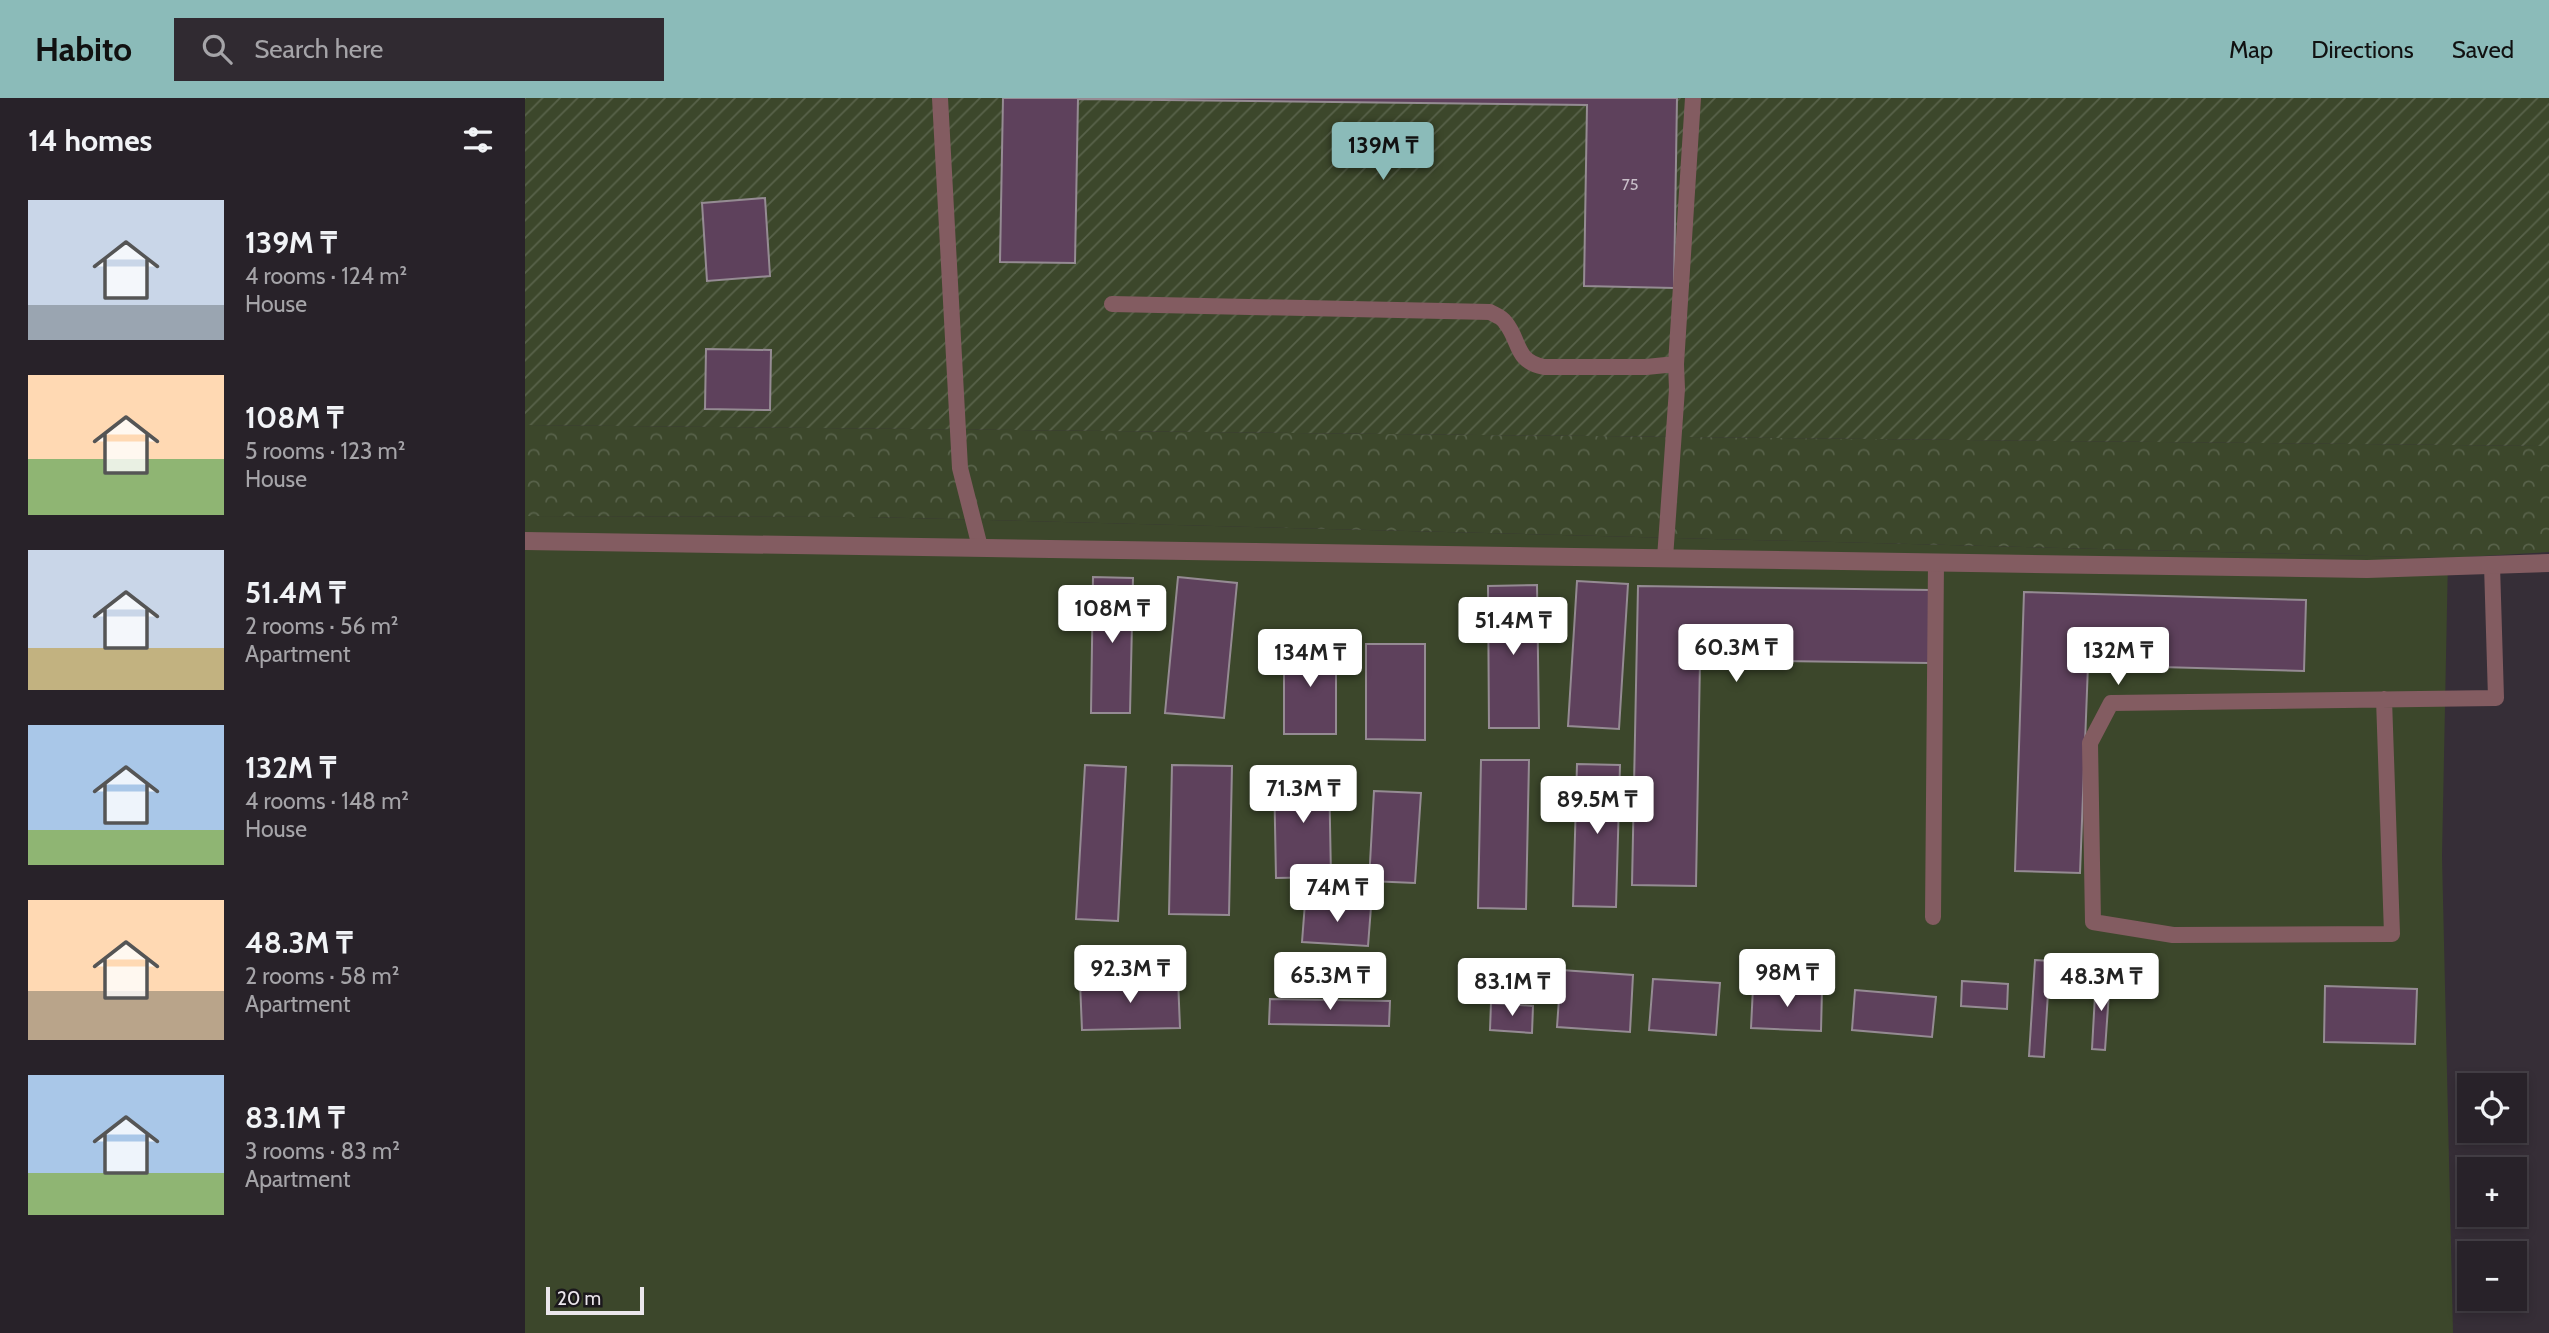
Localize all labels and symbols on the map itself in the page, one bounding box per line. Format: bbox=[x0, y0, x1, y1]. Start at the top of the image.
pin: 139M ₸ bbox=[1326, 122, 1440, 182]
house number: 75 bbox=[1622, 175, 1638, 194]
pin: 108M ₸ bbox=[1055, 586, 1169, 645]
pin: 51.4M ₸ bbox=[1448, 598, 1578, 657]
pin: 60.3M ₸ bbox=[1671, 624, 1801, 684]
pin: 132M ₸ bbox=[2061, 628, 2175, 687]
pin: 134M ₸ bbox=[1253, 630, 1367, 689]
pin: 71.3M ₸ bbox=[1238, 766, 1368, 825]
pin: 89.5M ₸ bbox=[1532, 776, 1662, 836]
pin: 74M ₸ bbox=[1288, 864, 1386, 924]
pin: 92.3M ₸ bbox=[1065, 946, 1195, 1005]
pin: 98M ₸ bbox=[1738, 950, 1836, 1009]
pin: 65.3M ₸ bbox=[1265, 953, 1395, 1012]
pin: 48.3M ₸ bbox=[2036, 954, 2166, 1013]
pin: 83.1M ₸ bbox=[1447, 958, 1577, 1018]
scale bar bbox=[546, 1284, 644, 1316]

